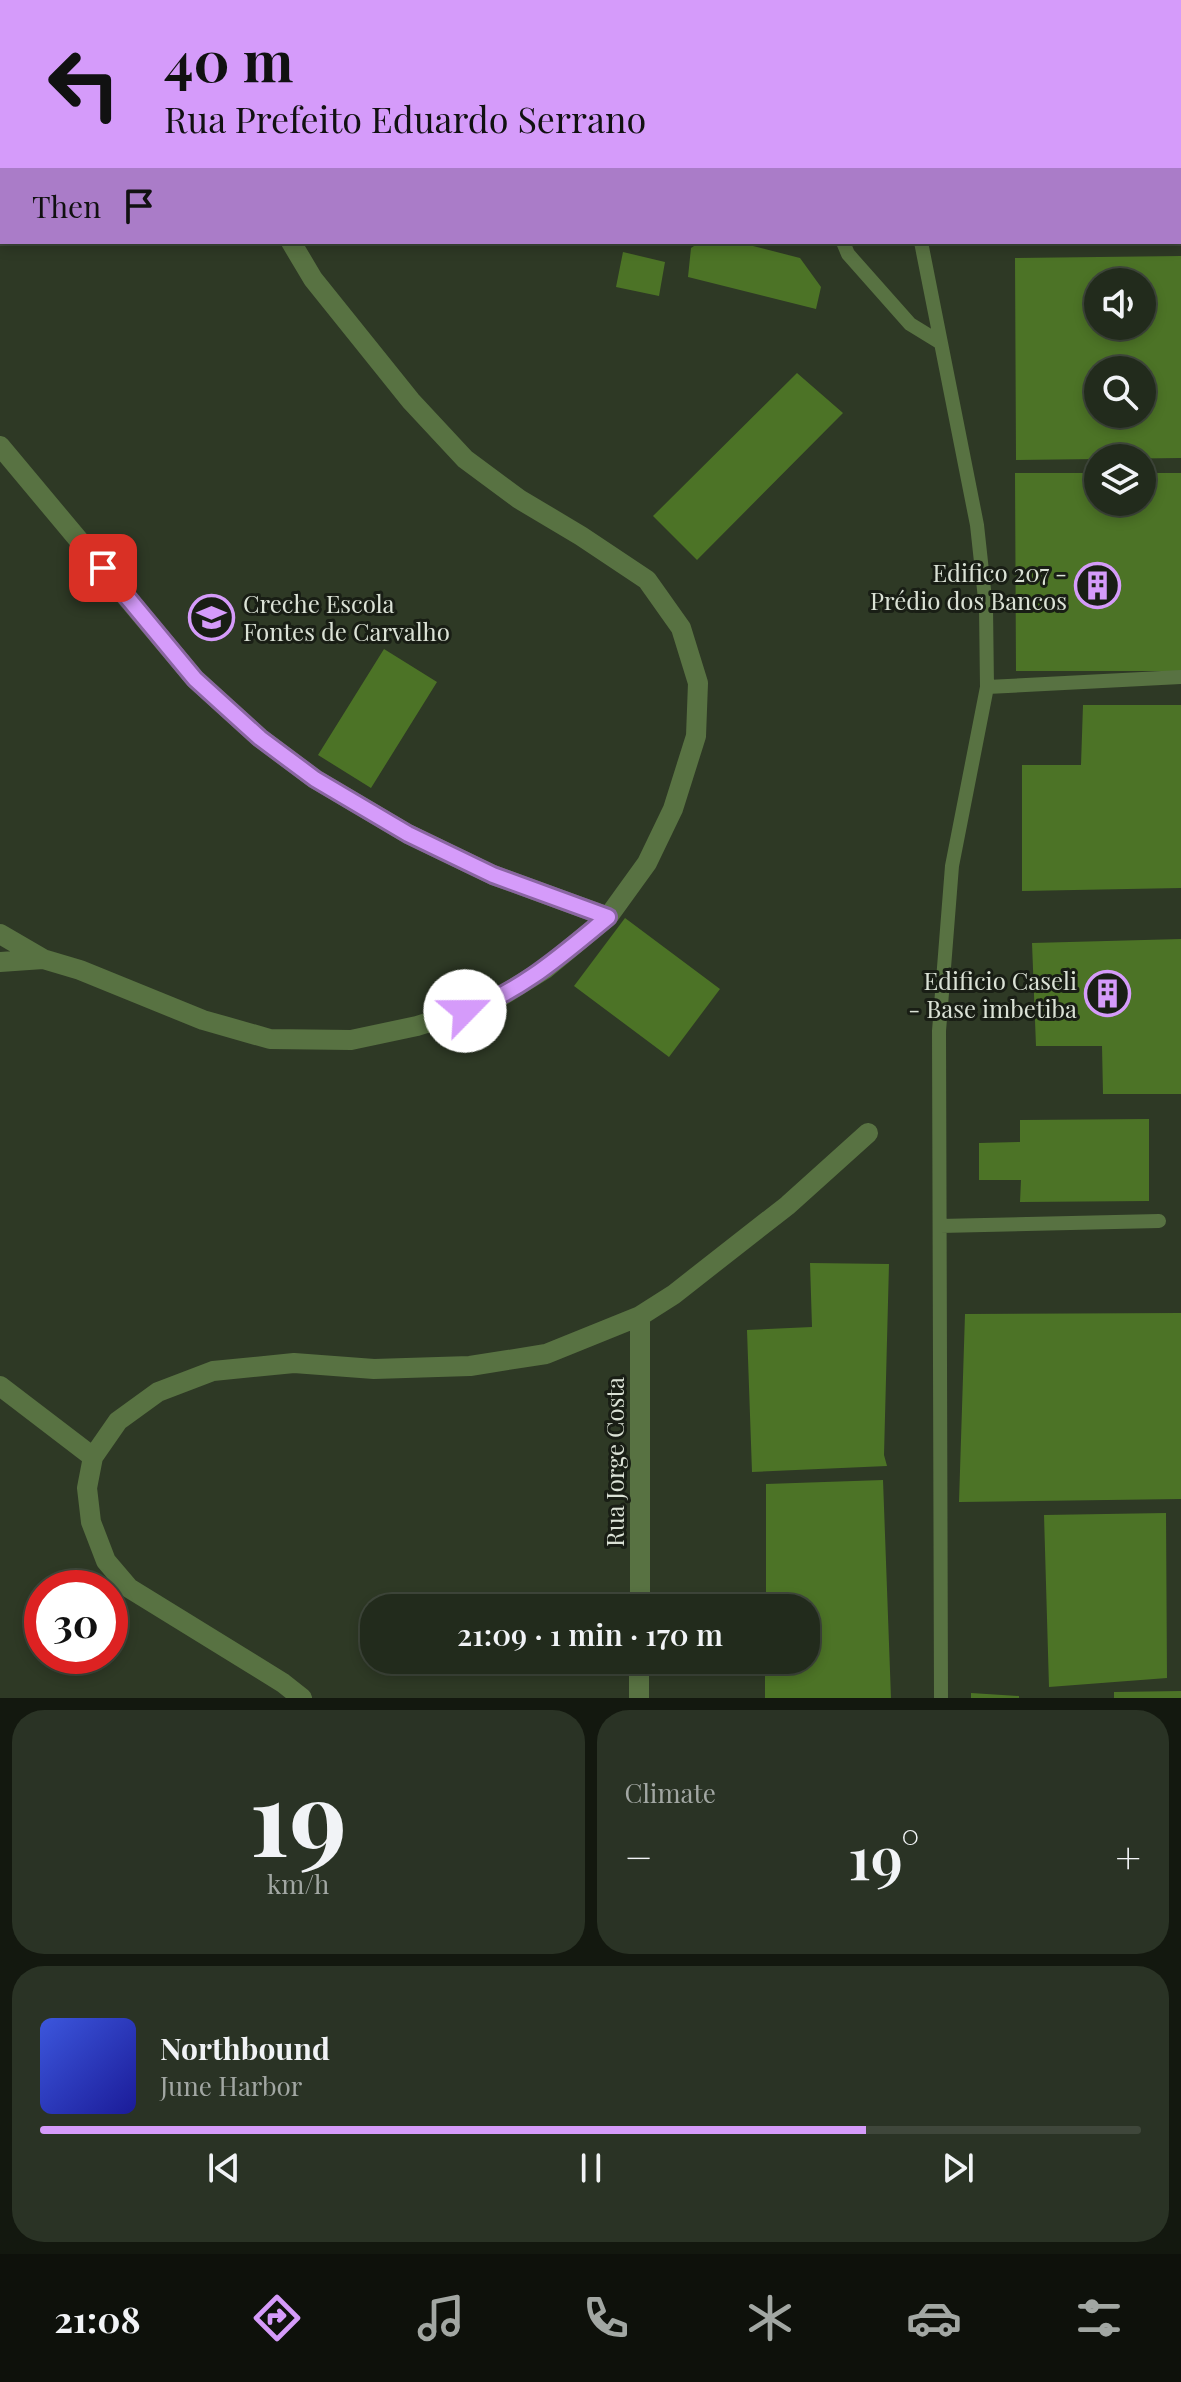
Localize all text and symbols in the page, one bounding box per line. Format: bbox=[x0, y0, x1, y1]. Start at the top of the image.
text: 40 m bbox=[164, 22, 293, 97]
icon: left bbox=[32, 32, 136, 136]
text: Rua Prefeito Eduardo Serrano bbox=[164, 94, 646, 142]
icon: arrive bbox=[117, 184, 161, 228]
text: Then bbox=[32, 186, 101, 226]
map controls bbox=[1084, 268, 1156, 516]
button: sound bbox=[1084, 268, 1156, 340]
button: search bbox=[1084, 356, 1156, 428]
button: layers bbox=[1084, 444, 1156, 516]
pin bbox=[69, 534, 137, 602]
icon: arrive bbox=[81, 546, 125, 590]
place label: Edifico 207 - Prédio dos Bancos bbox=[870, 556, 1067, 616]
building icon: Edifico 207 - Prédio dos Bancos bbox=[1074, 562, 1122, 610]
place label: Creche Escola Fontes de Carvalho bbox=[243, 587, 450, 647]
school or university icon: Creche Escola Fontes de Carvalho bbox=[188, 593, 236, 641]
place label: Edificio Caseli - Base imbetiba bbox=[908, 964, 1077, 1024]
position arrow bbox=[423, 969, 507, 1053]
building icon: Edificio Caseli - Base imbetiba bbox=[1084, 970, 1132, 1018]
street label: Rua Jorge Costa bbox=[598, 1377, 630, 1547]
speed limit sign: 30 bbox=[24, 1570, 128, 1674]
text: 21:09 · 1 min · 170 m bbox=[457, 1614, 723, 1654]
text: 19 bbox=[250, 1744, 347, 1883]
text: Climate bbox=[625, 1775, 716, 1810]
text: 19° bbox=[848, 1815, 920, 1895]
text: − bbox=[625, 1826, 653, 1885]
text: + bbox=[1115, 1826, 1141, 1885]
text: km/h bbox=[267, 1866, 329, 1901]
text: Northbound bbox=[160, 2028, 330, 2068]
text: June Harbor bbox=[160, 2068, 302, 2103]
icon: previous bbox=[202, 2146, 246, 2190]
icon: pause bbox=[569, 2146, 613, 2190]
icon: next bbox=[936, 2146, 980, 2190]
icon: directions bbox=[249, 2290, 305, 2346]
icon: music bbox=[413, 2290, 469, 2346]
icon: phone bbox=[578, 2290, 634, 2346]
icon: climate bbox=[742, 2290, 798, 2346]
icon: car bbox=[906, 2290, 962, 2346]
icon: filters bbox=[1071, 2290, 1127, 2346]
text: 21:08 bbox=[54, 2294, 141, 2342]

